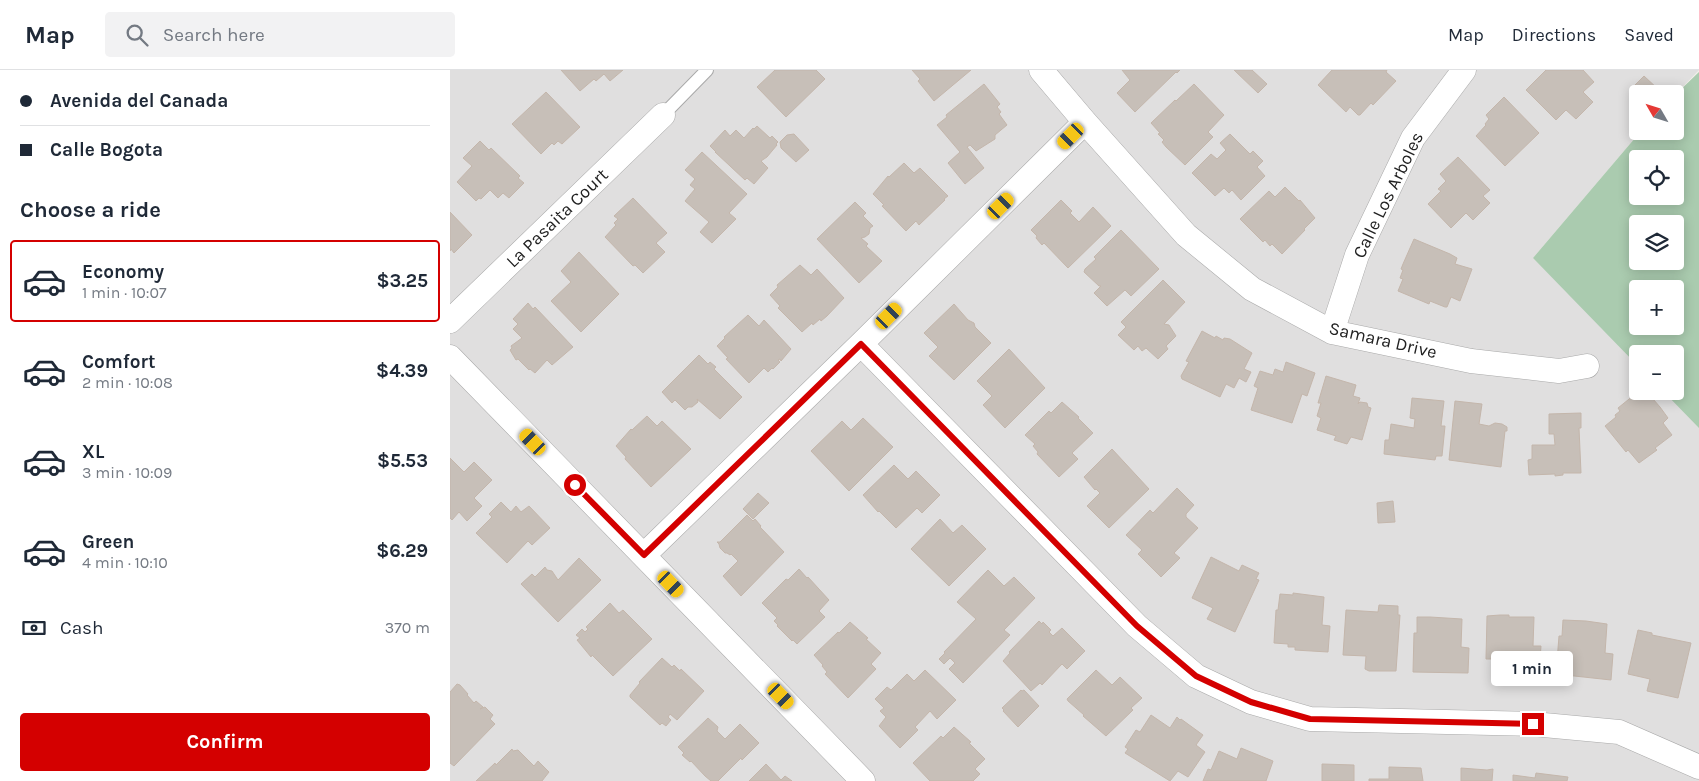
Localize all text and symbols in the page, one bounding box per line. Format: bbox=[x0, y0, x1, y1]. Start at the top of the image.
search box bbox=[105, 12, 455, 57]
text: Map bbox=[25, 21, 75, 49]
icon: search bbox=[123, 21, 151, 49]
text: Search here bbox=[163, 24, 265, 46]
text: Map bbox=[1448, 24, 1484, 46]
text: Directions bbox=[1512, 24, 1596, 46]
text: Saved bbox=[1624, 24, 1674, 46]
north arrow bbox=[1629, 85, 1684, 140]
map controls bbox=[1629, 85, 1684, 400]
text: Avenida del Canada bbox=[50, 90, 228, 112]
car bbox=[1055, 120, 1086, 152]
street label: Calle Los Arboles bbox=[1348, 128, 1428, 262]
text: Calle Bogota bbox=[50, 139, 163, 161]
button: locate bbox=[1629, 150, 1684, 205]
street label: La Pasaita Court bbox=[501, 164, 613, 272]
car bbox=[985, 190, 1016, 222]
text: Choose a ride bbox=[20, 197, 161, 223]
button: layers bbox=[1629, 215, 1684, 270]
icon: car bbox=[22, 259, 67, 304]
text: Economy bbox=[82, 261, 164, 283]
text: $3.25 bbox=[376, 270, 428, 292]
button: + bbox=[1629, 280, 1684, 335]
text: 1 min · 10:07 bbox=[82, 283, 166, 302]
car bbox=[873, 300, 904, 332]
street label: Samara Drive bbox=[1327, 317, 1439, 363]
button: − bbox=[1629, 345, 1684, 400]
icon: car bbox=[22, 349, 67, 394]
text: Comfort bbox=[82, 351, 156, 373]
text: $4.39 bbox=[376, 360, 428, 382]
text: 2 min · 10:08 bbox=[82, 373, 173, 392]
car bbox=[517, 426, 548, 458]
icon: car bbox=[22, 439, 67, 484]
text: XL bbox=[82, 441, 104, 463]
text: $5.53 bbox=[377, 450, 428, 472]
text: 3 min · 10:09 bbox=[82, 463, 172, 482]
route start bbox=[564, 474, 586, 496]
icon: car bbox=[22, 529, 67, 574]
text: Green bbox=[82, 531, 134, 553]
text: $6.29 bbox=[376, 540, 428, 562]
text: 4 min · 10:10 bbox=[82, 553, 168, 572]
car bbox=[655, 568, 686, 600]
icon: cash bbox=[20, 614, 48, 642]
text: Cash bbox=[60, 617, 104, 639]
text: 370 m bbox=[385, 618, 430, 637]
callout: 1 min bbox=[1492, 652, 1574, 686]
text: 1 min bbox=[1512, 659, 1552, 678]
car bbox=[765, 680, 796, 712]
button: Confirm bbox=[20, 713, 430, 771]
route end bbox=[1522, 713, 1544, 735]

